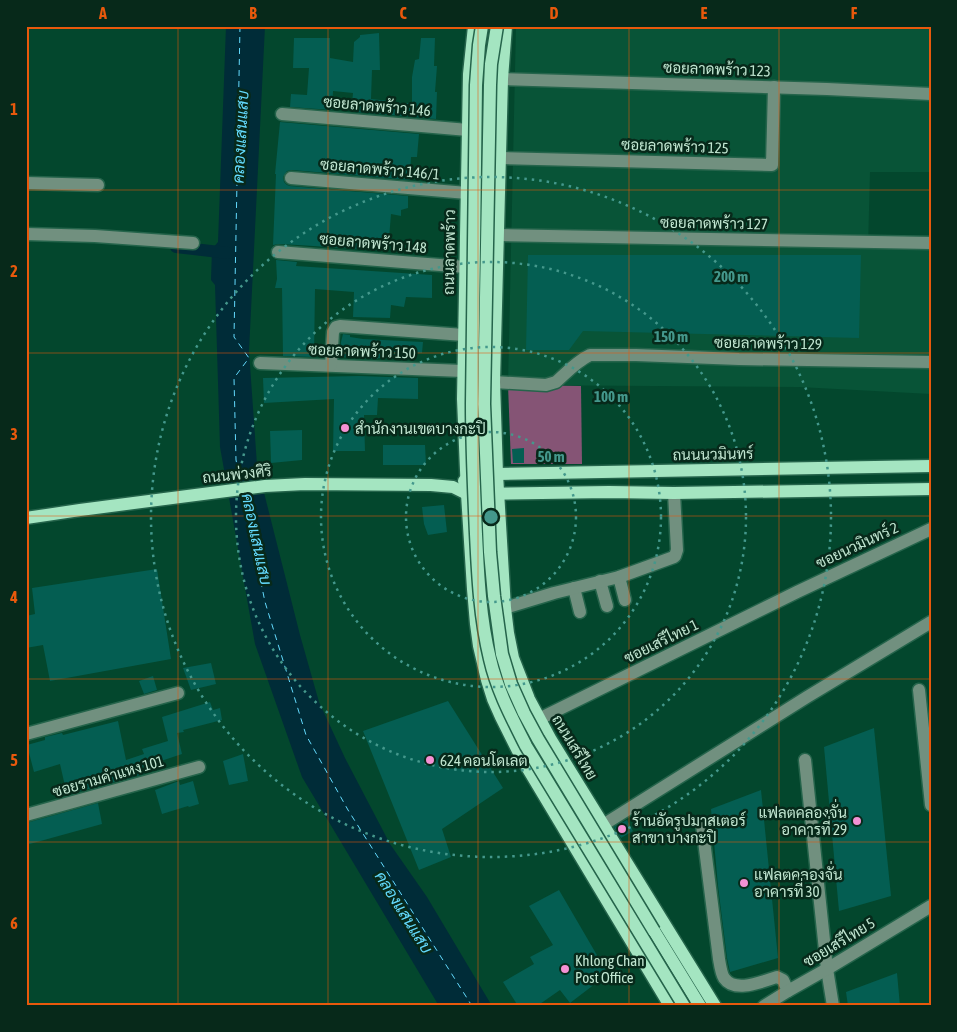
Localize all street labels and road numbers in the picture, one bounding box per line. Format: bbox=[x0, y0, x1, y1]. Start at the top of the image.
street label: ซอยลาดพร้าว 123 bbox=[663, 58, 771, 79]
street label: ซอยลาดพร้าว 146 bbox=[323, 92, 431, 119]
street label: ซอยลาดพร้าว 125 bbox=[621, 135, 729, 156]
street label: ซอยลาดพร้าว 146/1 bbox=[320, 154, 441, 183]
street label: ถนนลาดพร้าว bbox=[439, 209, 458, 295]
street label: ซอยลาดพร้าว 127 bbox=[660, 213, 768, 232]
street label: ซอยลาดพร้าว 148 bbox=[319, 229, 427, 256]
street label: ซอยลาดพร้าว 129 bbox=[714, 333, 822, 352]
street label: ซอยลาดพร้าว 150 bbox=[308, 340, 416, 361]
street label: ถนนนวมินทร์ bbox=[672, 444, 754, 463]
street label: ถนนพ่วงศิริ bbox=[201, 461, 272, 486]
street label: ซอยนวมินทร์ 2 bbox=[813, 518, 901, 571]
street label: ซอยเสรีไทย 1 bbox=[621, 615, 701, 666]
street label: ถนนเสรีไทย bbox=[549, 711, 602, 783]
street label: ซอยรามคำแหง 101 bbox=[50, 752, 166, 800]
street label: ซอยเสรีไทย 5 bbox=[800, 913, 878, 970]

